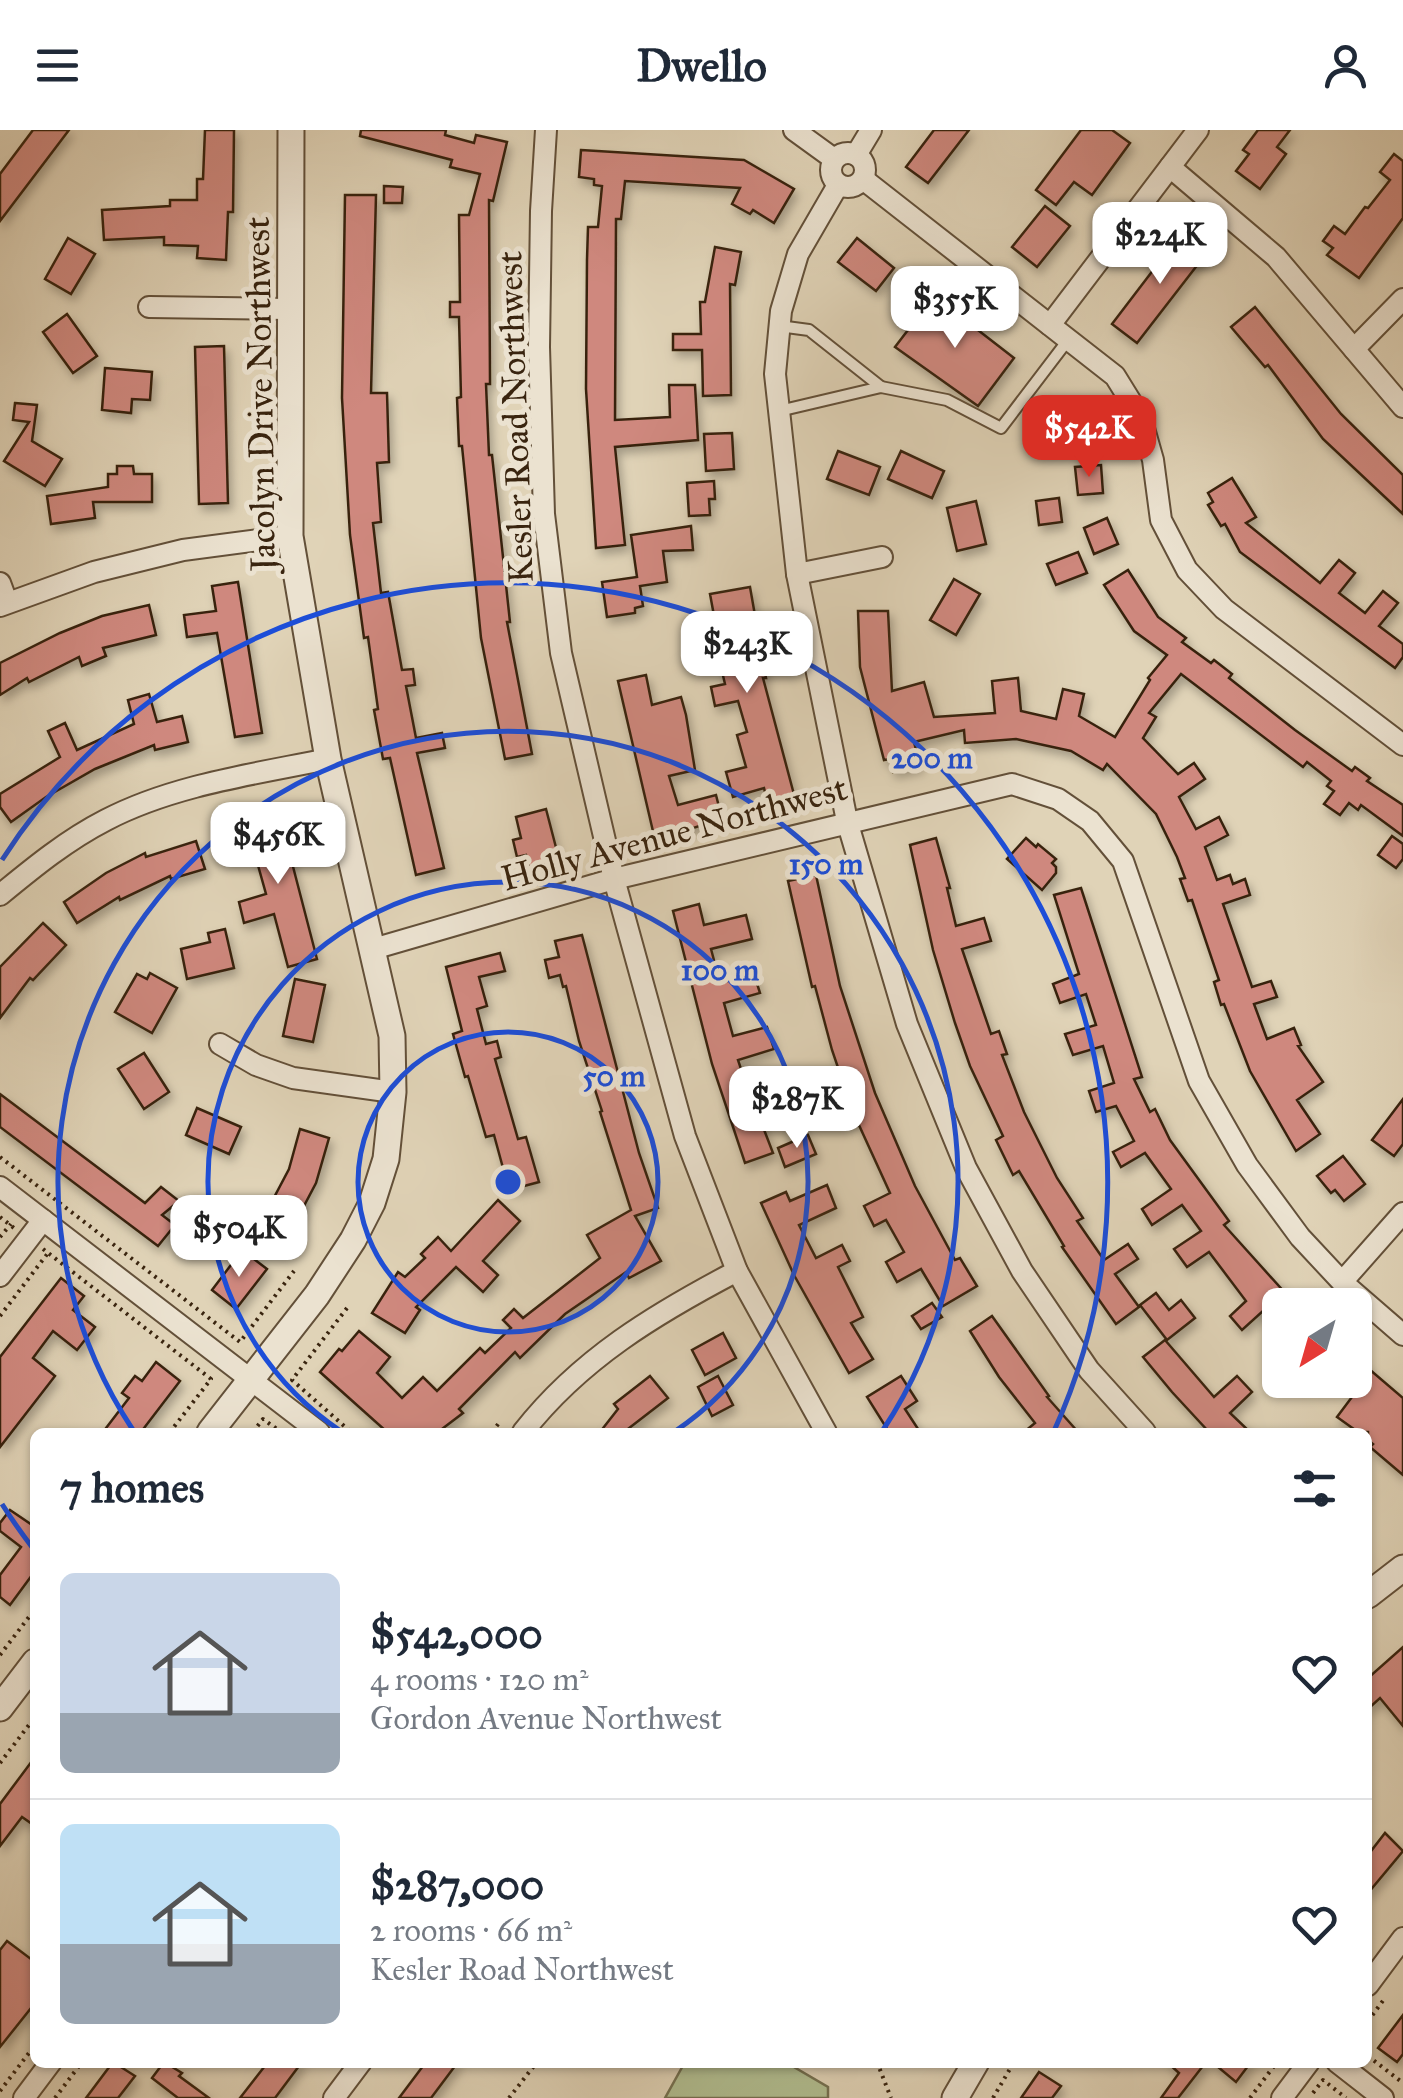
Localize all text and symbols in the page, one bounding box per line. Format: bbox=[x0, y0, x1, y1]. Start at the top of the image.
icon: menu bbox=[30, 38, 85, 93]
text: Dwello bbox=[636, 38, 767, 93]
icon: person bbox=[1318, 38, 1373, 93]
pin: $224K bbox=[1090, 202, 1230, 287]
text: $224K bbox=[1114, 215, 1206, 254]
street label: Jacolyn Drive Northwest bbox=[236, 216, 285, 576]
street label: Kesler Road Northwest bbox=[488, 250, 543, 584]
pin: $355K bbox=[885, 266, 1025, 351]
text: $355K bbox=[913, 279, 997, 318]
pin: $542K bbox=[1019, 395, 1159, 480]
text: $542K bbox=[1044, 408, 1134, 447]
pin: $243K bbox=[677, 611, 817, 696]
text: $243K bbox=[703, 624, 791, 663]
text: 200 m bbox=[891, 740, 973, 776]
street label: Holly Avenue Northwest bbox=[496, 767, 852, 900]
pin: $456K bbox=[208, 802, 348, 887]
text: $456K bbox=[232, 815, 324, 854]
text: 150 m bbox=[789, 846, 864, 882]
text: 100 m bbox=[681, 952, 760, 988]
text: 50 m bbox=[582, 1058, 646, 1094]
pin: $287K bbox=[727, 1066, 867, 1151]
text: $287K bbox=[751, 1079, 843, 1118]
centre of rings bbox=[490, 1164, 526, 1200]
pin: $504K bbox=[169, 1195, 309, 1280]
text: $504K bbox=[192, 1208, 286, 1247]
north arrow bbox=[1262, 1288, 1372, 1398]
map controls bbox=[1262, 1288, 1372, 1398]
icon: filters bbox=[1287, 1461, 1342, 1516]
text: 7 homes bbox=[60, 1462, 204, 1514]
text: $542,000 bbox=[370, 1608, 543, 1660]
icon: home bbox=[140, 1613, 260, 1733]
icon: heart bbox=[1287, 1646, 1342, 1701]
text: 4 rooms · 120 m² bbox=[370, 1660, 589, 1699]
text: Gordon Avenue Northwest bbox=[370, 1699, 722, 1738]
text: $287,000 bbox=[370, 1859, 544, 1911]
icon: home bbox=[140, 1864, 260, 1984]
icon: heart bbox=[1287, 1897, 1342, 1952]
text: 2 rooms · 66 m² bbox=[370, 1911, 572, 1950]
text: Kesler Road Northwest bbox=[370, 1950, 674, 1989]

